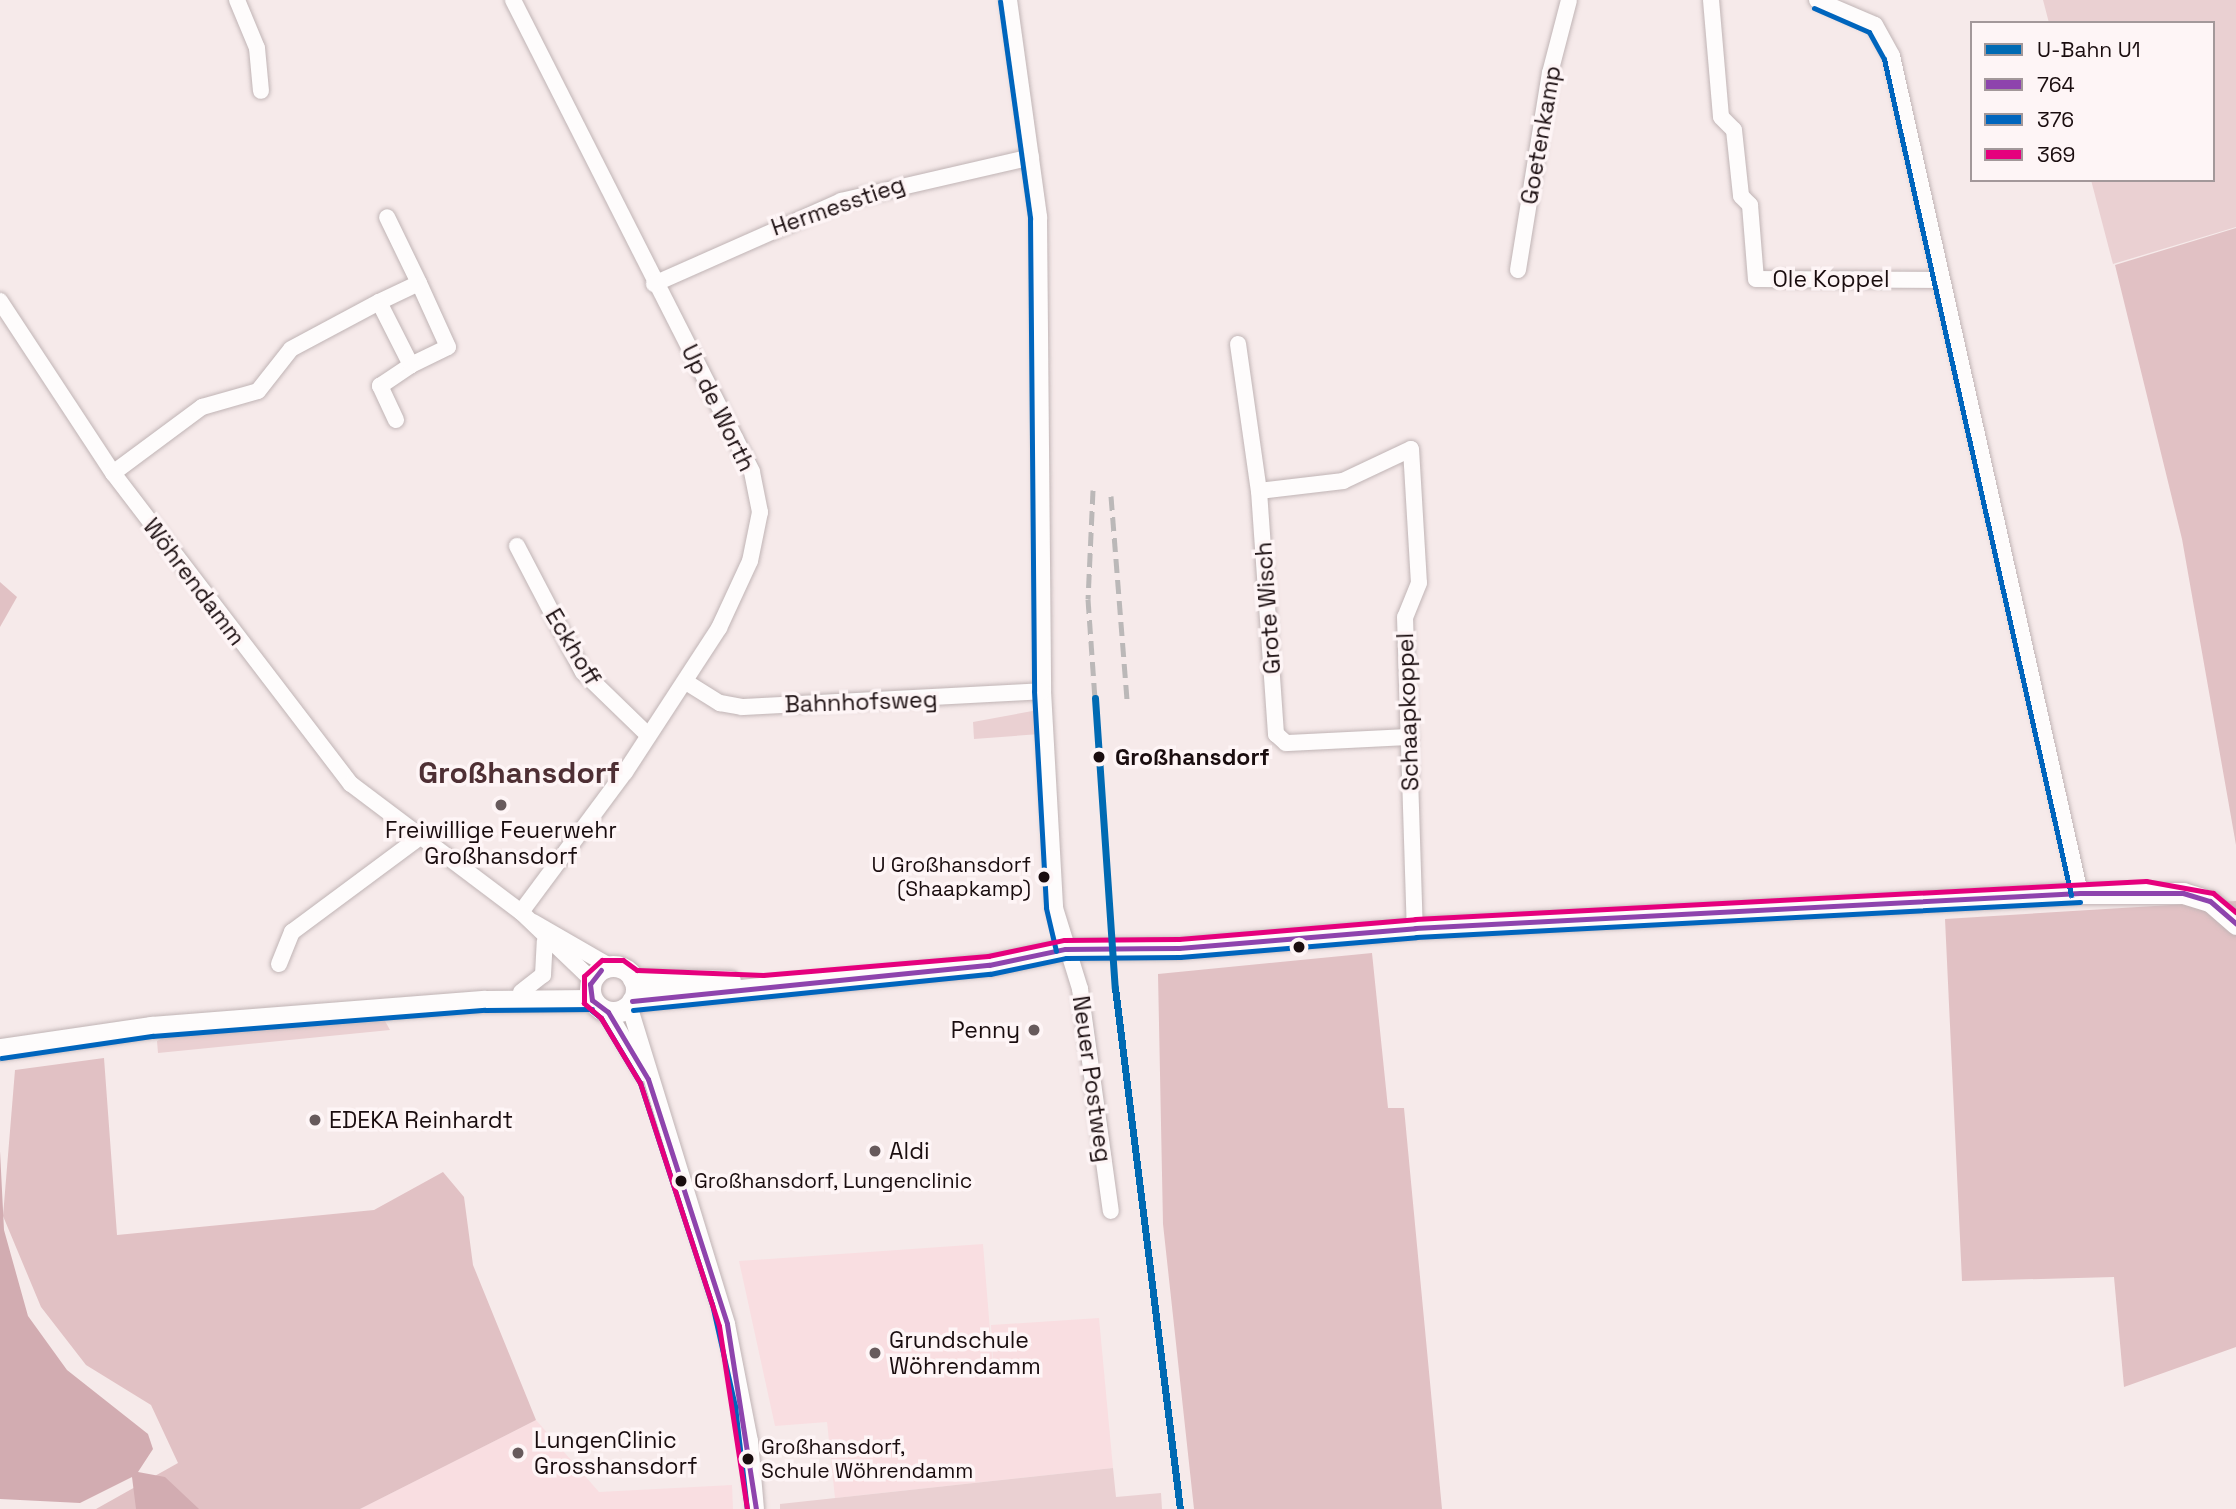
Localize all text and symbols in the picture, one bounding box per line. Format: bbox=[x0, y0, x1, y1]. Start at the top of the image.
legend bbox=[1970, 21, 2215, 182]
text: U-Bahn U1 bbox=[2037, 36, 2140, 63]
street label: Goetenkamp bbox=[1515, 63, 1567, 207]
text: 764 bbox=[2037, 71, 2075, 98]
text: 376 bbox=[2037, 106, 2074, 133]
text: 369 bbox=[2037, 141, 2075, 168]
street label: Hermesstieg bbox=[768, 170, 908, 242]
street label: Ole Koppel bbox=[1772, 265, 1890, 293]
street label: Up de Worth bbox=[675, 340, 761, 476]
street label: Wöhrendamm bbox=[137, 513, 251, 651]
street label: Grote Wisch bbox=[1250, 541, 1286, 675]
street label: Eckhoff bbox=[539, 604, 607, 690]
street label: Schaapkoppel bbox=[1391, 633, 1425, 791]
street label: Bahnhofsweg bbox=[784, 686, 938, 718]
place label: Großhansdorf bbox=[1115, 743, 1270, 771]
marker: Großhansdorf bbox=[1089, 747, 1109, 767]
district label: Großhansdorf bbox=[418, 755, 620, 791]
marker: Freiwillige Feuerwehr Großhansdorf bbox=[493, 797, 509, 813]
place label: Freiwillige Feuerwehr Großhansdorf bbox=[385, 816, 617, 870]
place label: U Großhansdorf (Shaapkamp) bbox=[871, 852, 1031, 902]
marker: U Großhansdorf (Shaapkamp) bbox=[1037, 870, 1051, 884]
unlabelled marker bbox=[1292, 940, 1306, 954]
street label: Neuer Postweg bbox=[1067, 994, 1117, 1164]
place label: Penny bbox=[951, 1016, 1020, 1044]
marker: Penny bbox=[1026, 1022, 1042, 1038]
place label: EDEKA Reinhardt bbox=[329, 1106, 513, 1134]
marker: EDEKA Reinhardt bbox=[307, 1112, 323, 1128]
place label: Aldi bbox=[889, 1137, 930, 1165]
marker: Aldi bbox=[867, 1143, 883, 1159]
place label: Großhansdorf, Lungenclinic bbox=[694, 1168, 973, 1194]
marker: Großhansdorf, Lungenclinic bbox=[674, 1174, 688, 1188]
place label: Grundschule Wöhrendamm bbox=[889, 1326, 1041, 1380]
marker: Grundschule Wöhrendamm bbox=[867, 1345, 883, 1361]
place label: LungenClinic Grosshansdorf bbox=[534, 1426, 697, 1480]
place label: Großhansdorf, Schule Wöhrendamm bbox=[761, 1434, 973, 1484]
marker: LungenClinic Grosshansdorf bbox=[508, 1443, 528, 1463]
marker: Großhansdorf, Schule Wöhrendamm bbox=[741, 1452, 755, 1466]

